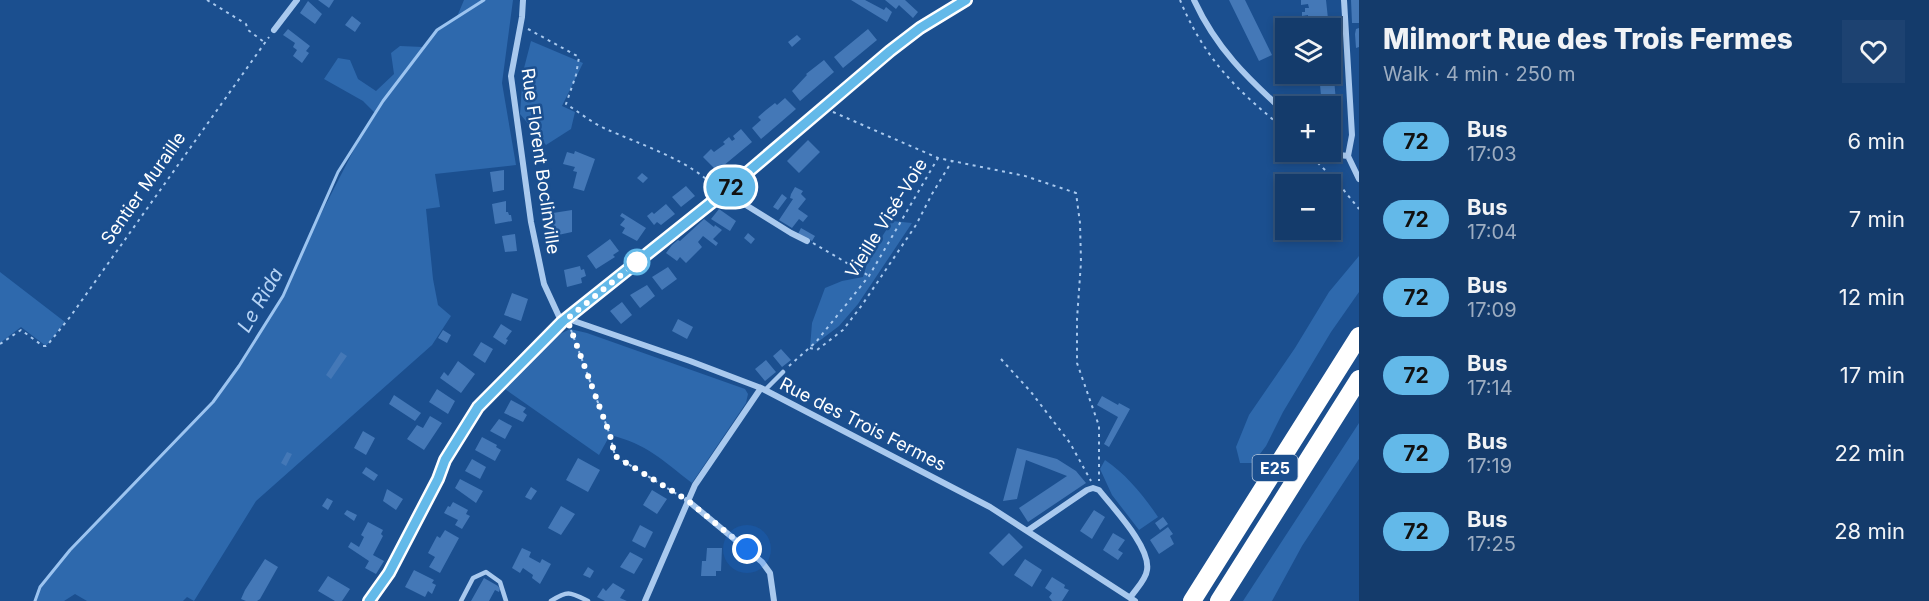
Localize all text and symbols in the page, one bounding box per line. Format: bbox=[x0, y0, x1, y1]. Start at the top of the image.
map controls bbox=[1275, 18, 1341, 240]
button: layers bbox=[1275, 18, 1341, 84]
button: heart bbox=[1842, 20, 1905, 83]
text: Milmort Rue des Trois Fermes bbox=[1383, 22, 1793, 56]
text: Walk · 4 min · 250 m bbox=[1383, 62, 1576, 86]
street label: Rue Florent Boclinville bbox=[518, 67, 564, 255]
button: + bbox=[1275, 96, 1341, 162]
text: Bus bbox=[1467, 116, 1508, 142]
street label: Sentier Muraille bbox=[96, 128, 190, 248]
text: 6 min bbox=[1848, 128, 1905, 154]
text: 72 bbox=[1403, 129, 1429, 154]
text: 17:03 bbox=[1467, 142, 1517, 166]
street label: Vieille Visé-Voie bbox=[841, 154, 931, 282]
line badge: 72 bbox=[704, 168, 758, 207]
button: − bbox=[1275, 174, 1341, 240]
text: 72 bbox=[718, 175, 744, 200]
text: Bus bbox=[1467, 194, 1508, 220]
text: 7 min bbox=[1849, 206, 1905, 232]
text: 72 bbox=[1403, 207, 1429, 232]
text: 17:04 bbox=[1467, 220, 1517, 244]
unlabelled marker bbox=[624, 249, 650, 275]
water label: Le Rida bbox=[232, 263, 288, 337]
text: Bus bbox=[1467, 272, 1508, 298]
text: 12 min bbox=[1839, 284, 1905, 310]
text: 72 bbox=[1403, 285, 1429, 310]
text: 17:09 bbox=[1467, 298, 1517, 322]
text: Bus bbox=[1467, 350, 1508, 376]
text: 17 min bbox=[1840, 362, 1905, 388]
text: 72 bbox=[1403, 363, 1429, 388]
street label: Rue des Trois Fermes bbox=[776, 373, 950, 475]
text: 17:14 bbox=[1467, 376, 1513, 400]
text: Bus bbox=[1467, 428, 1508, 454]
text: 22 min bbox=[1834, 440, 1905, 466]
text: 72 bbox=[1403, 441, 1429, 466]
text: 17:19 bbox=[1467, 454, 1512, 478]
road number: E25 bbox=[1252, 455, 1298, 481]
text: Bus bbox=[1467, 506, 1508, 532]
text: 28 min bbox=[1834, 518, 1905, 544]
text: 72 bbox=[1403, 519, 1429, 544]
text: 17:25 bbox=[1467, 532, 1516, 556]
your location bbox=[732, 534, 762, 564]

